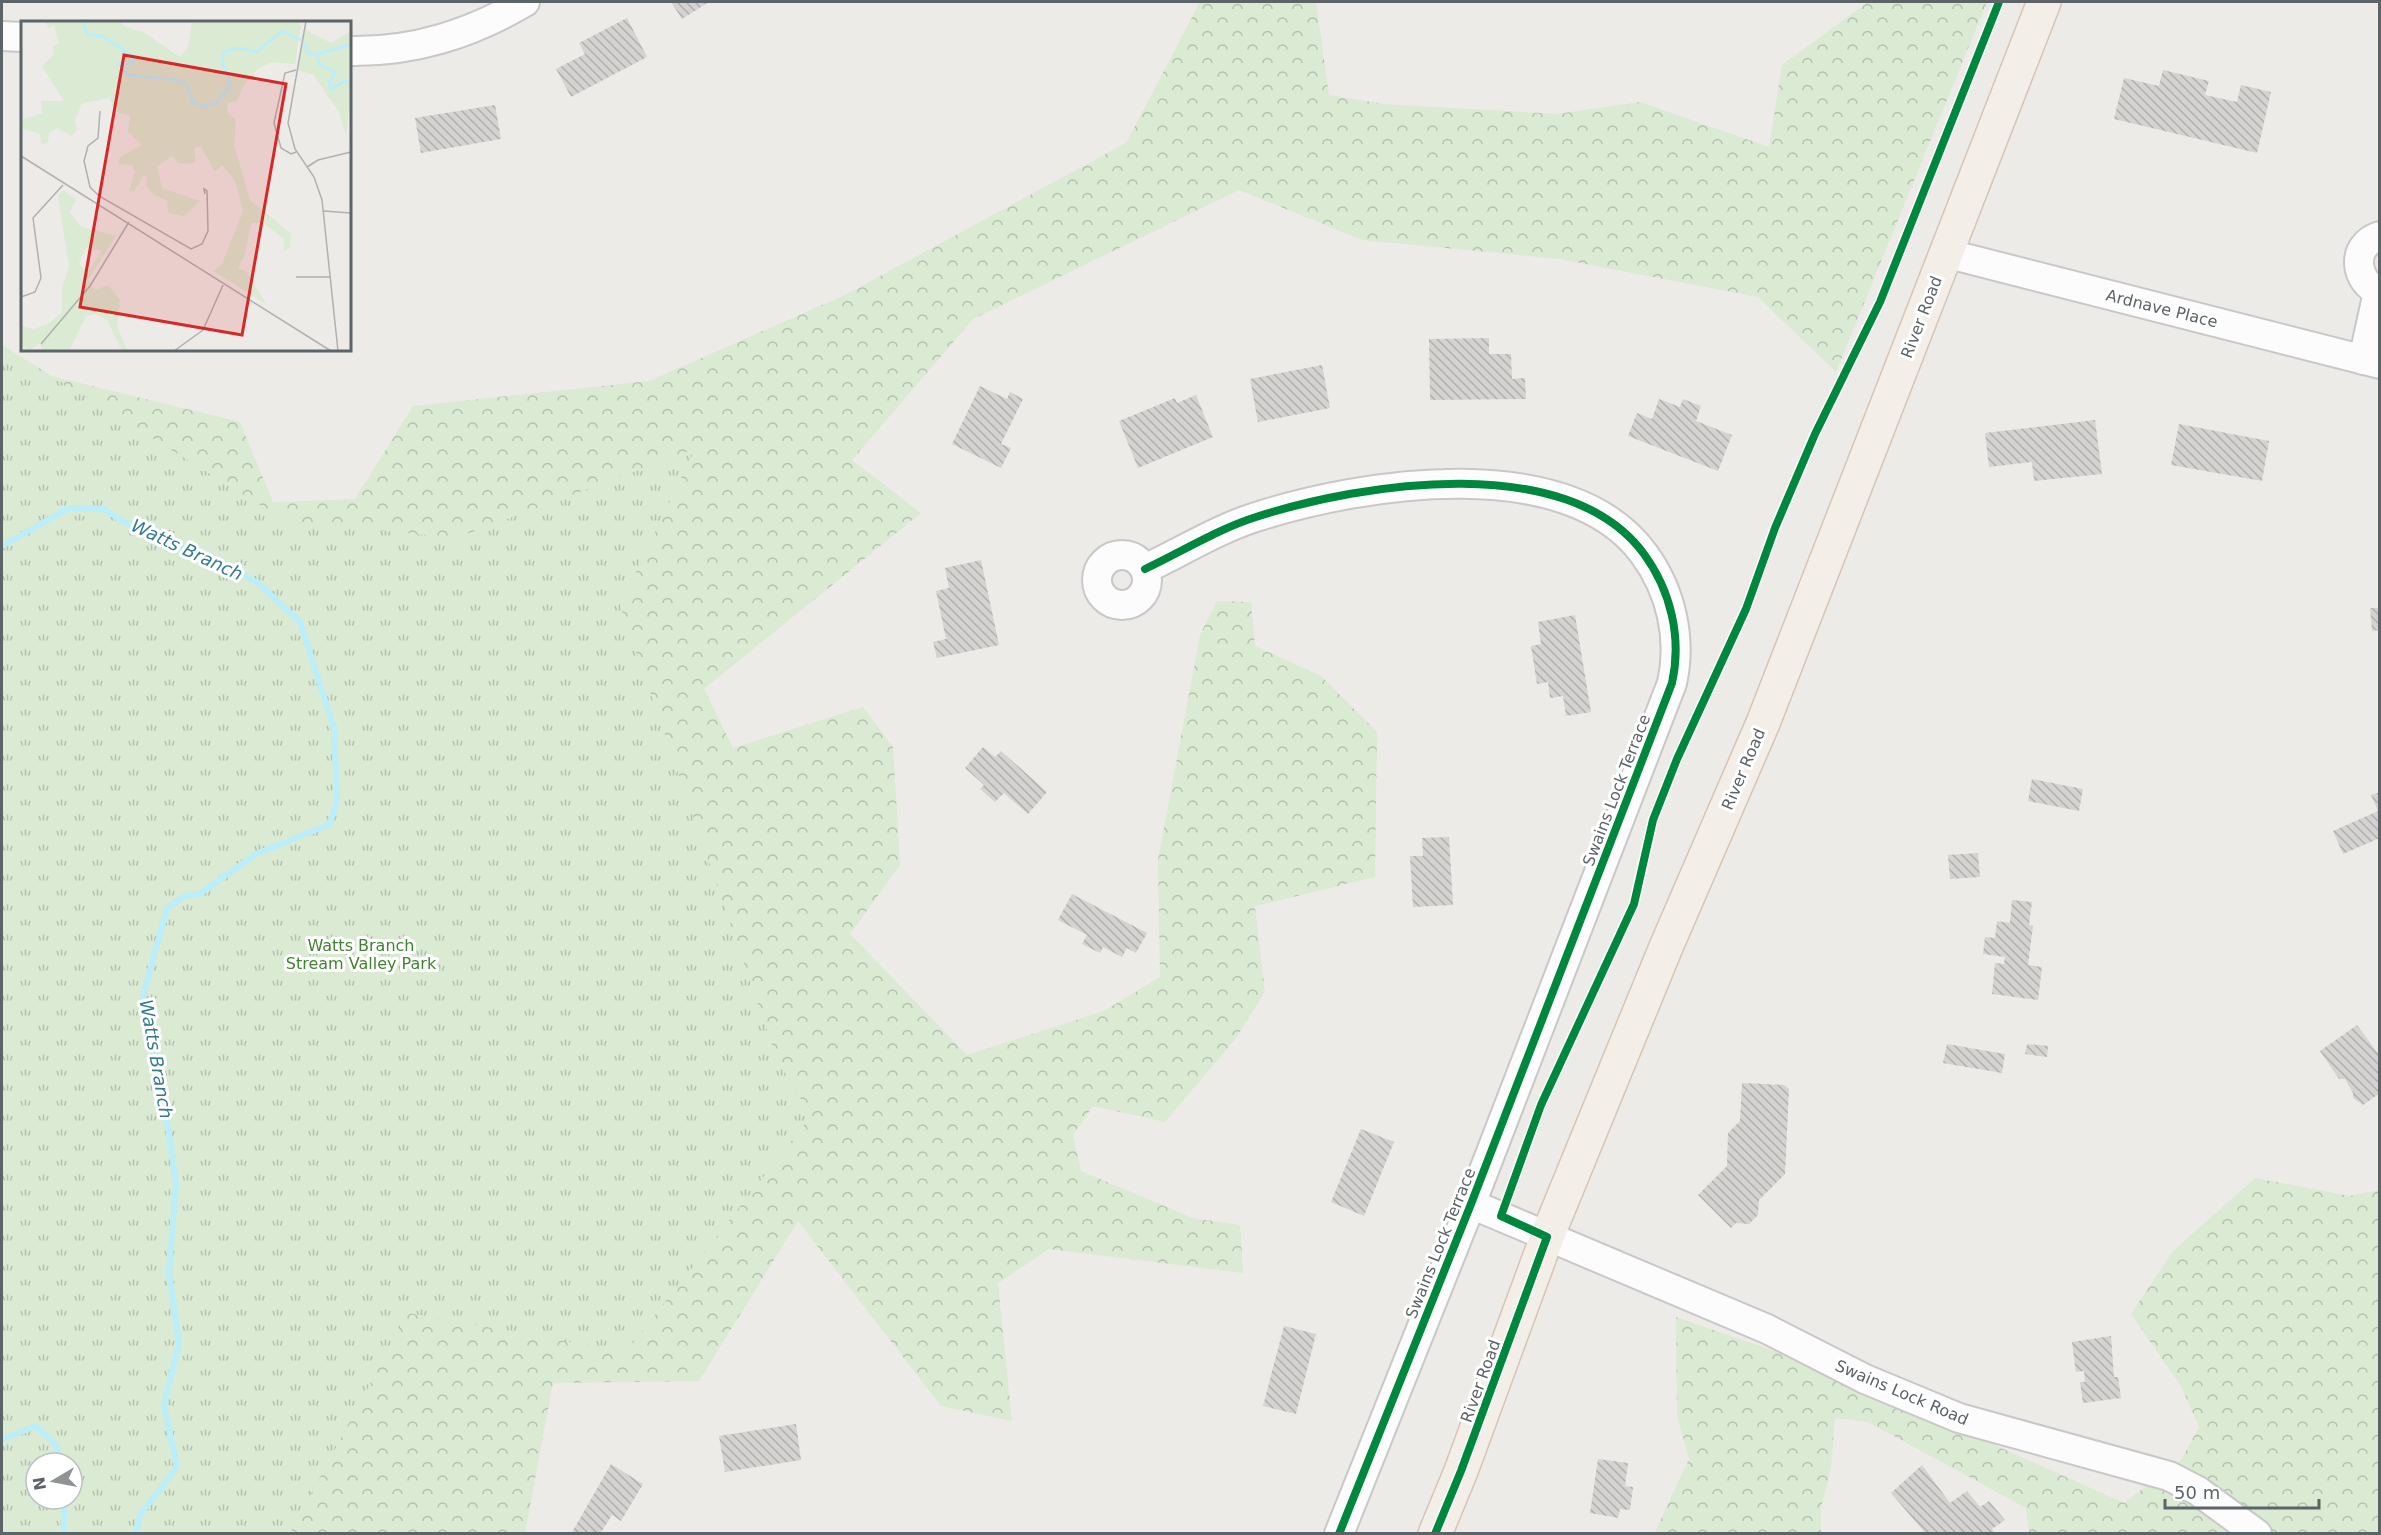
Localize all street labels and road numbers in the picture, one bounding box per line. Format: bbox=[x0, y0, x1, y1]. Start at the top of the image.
street label: River Road bbox=[1897, 273, 1946, 361]
street label: Ardnave Place bbox=[2104, 285, 2220, 332]
street label: Swains Lock Terrace bbox=[1579, 712, 1654, 869]
street label: River Road bbox=[1718, 726, 1769, 813]
street label: Swains Lock Terrace bbox=[1402, 1165, 1479, 1321]
street label: River Road bbox=[1457, 1337, 1504, 1425]
street label: Swains Lock Road bbox=[1832, 1356, 1971, 1429]

